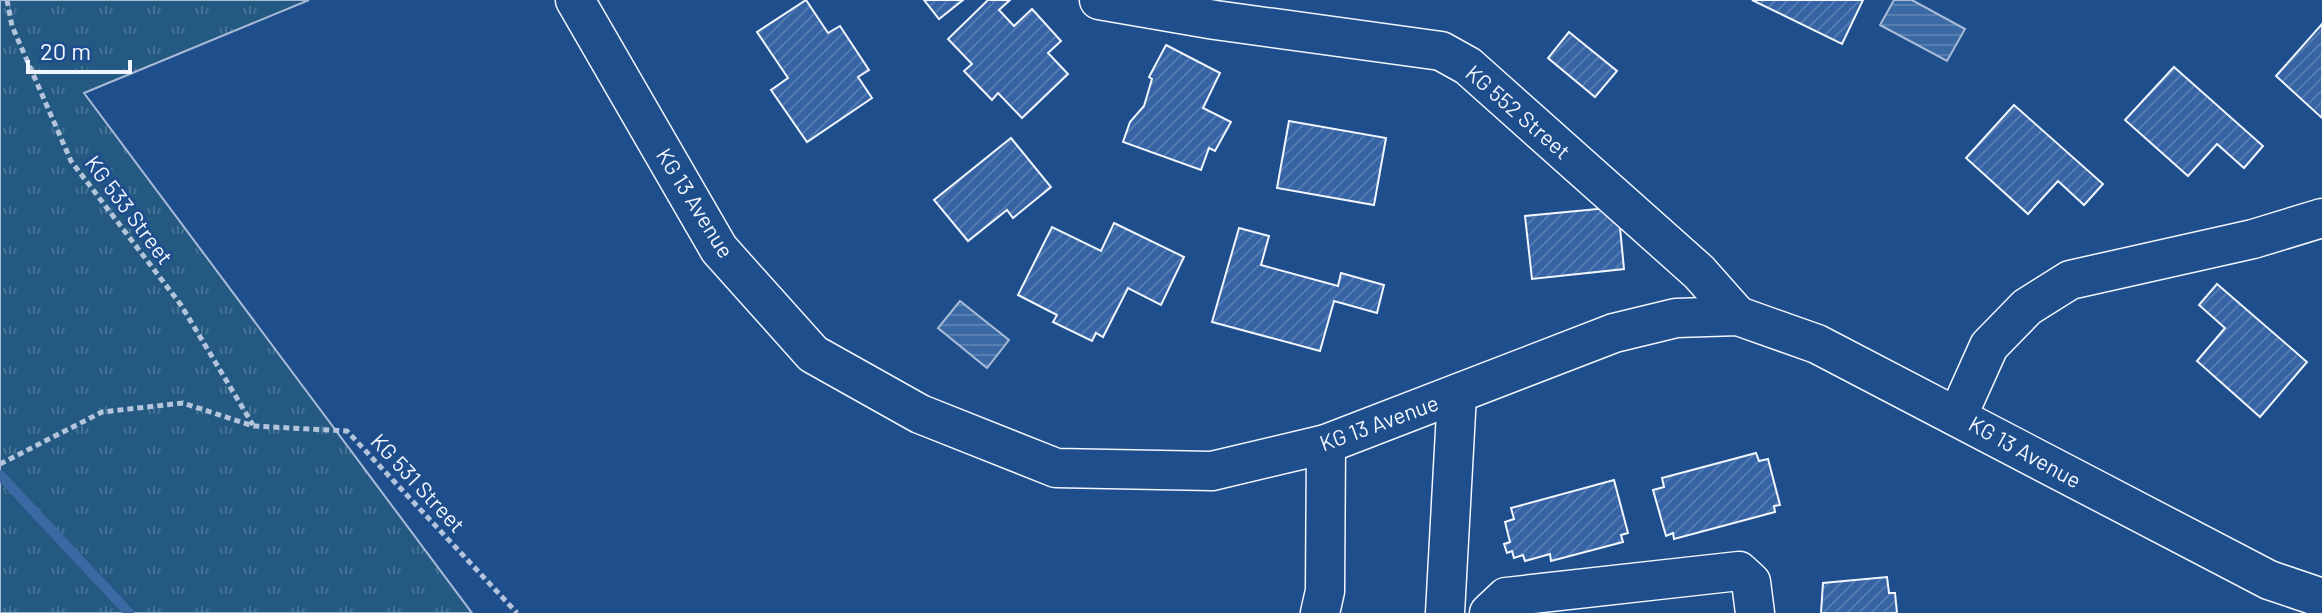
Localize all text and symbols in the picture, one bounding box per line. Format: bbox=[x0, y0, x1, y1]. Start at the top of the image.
scale bar bbox=[28, 24, 130, 74]
text: 20 m bbox=[40, 36, 91, 65]
street label: KG 552 Street bbox=[1461, 59, 1576, 164]
street label: KG 13 Avenue bbox=[652, 143, 740, 262]
street label: KG 533 Street bbox=[80, 150, 179, 269]
street label: KG 13 Avenue bbox=[1316, 389, 1442, 456]
street label: KG 13 Avenue bbox=[1965, 410, 2086, 493]
street label: KG 531 Street bbox=[366, 427, 471, 537]

